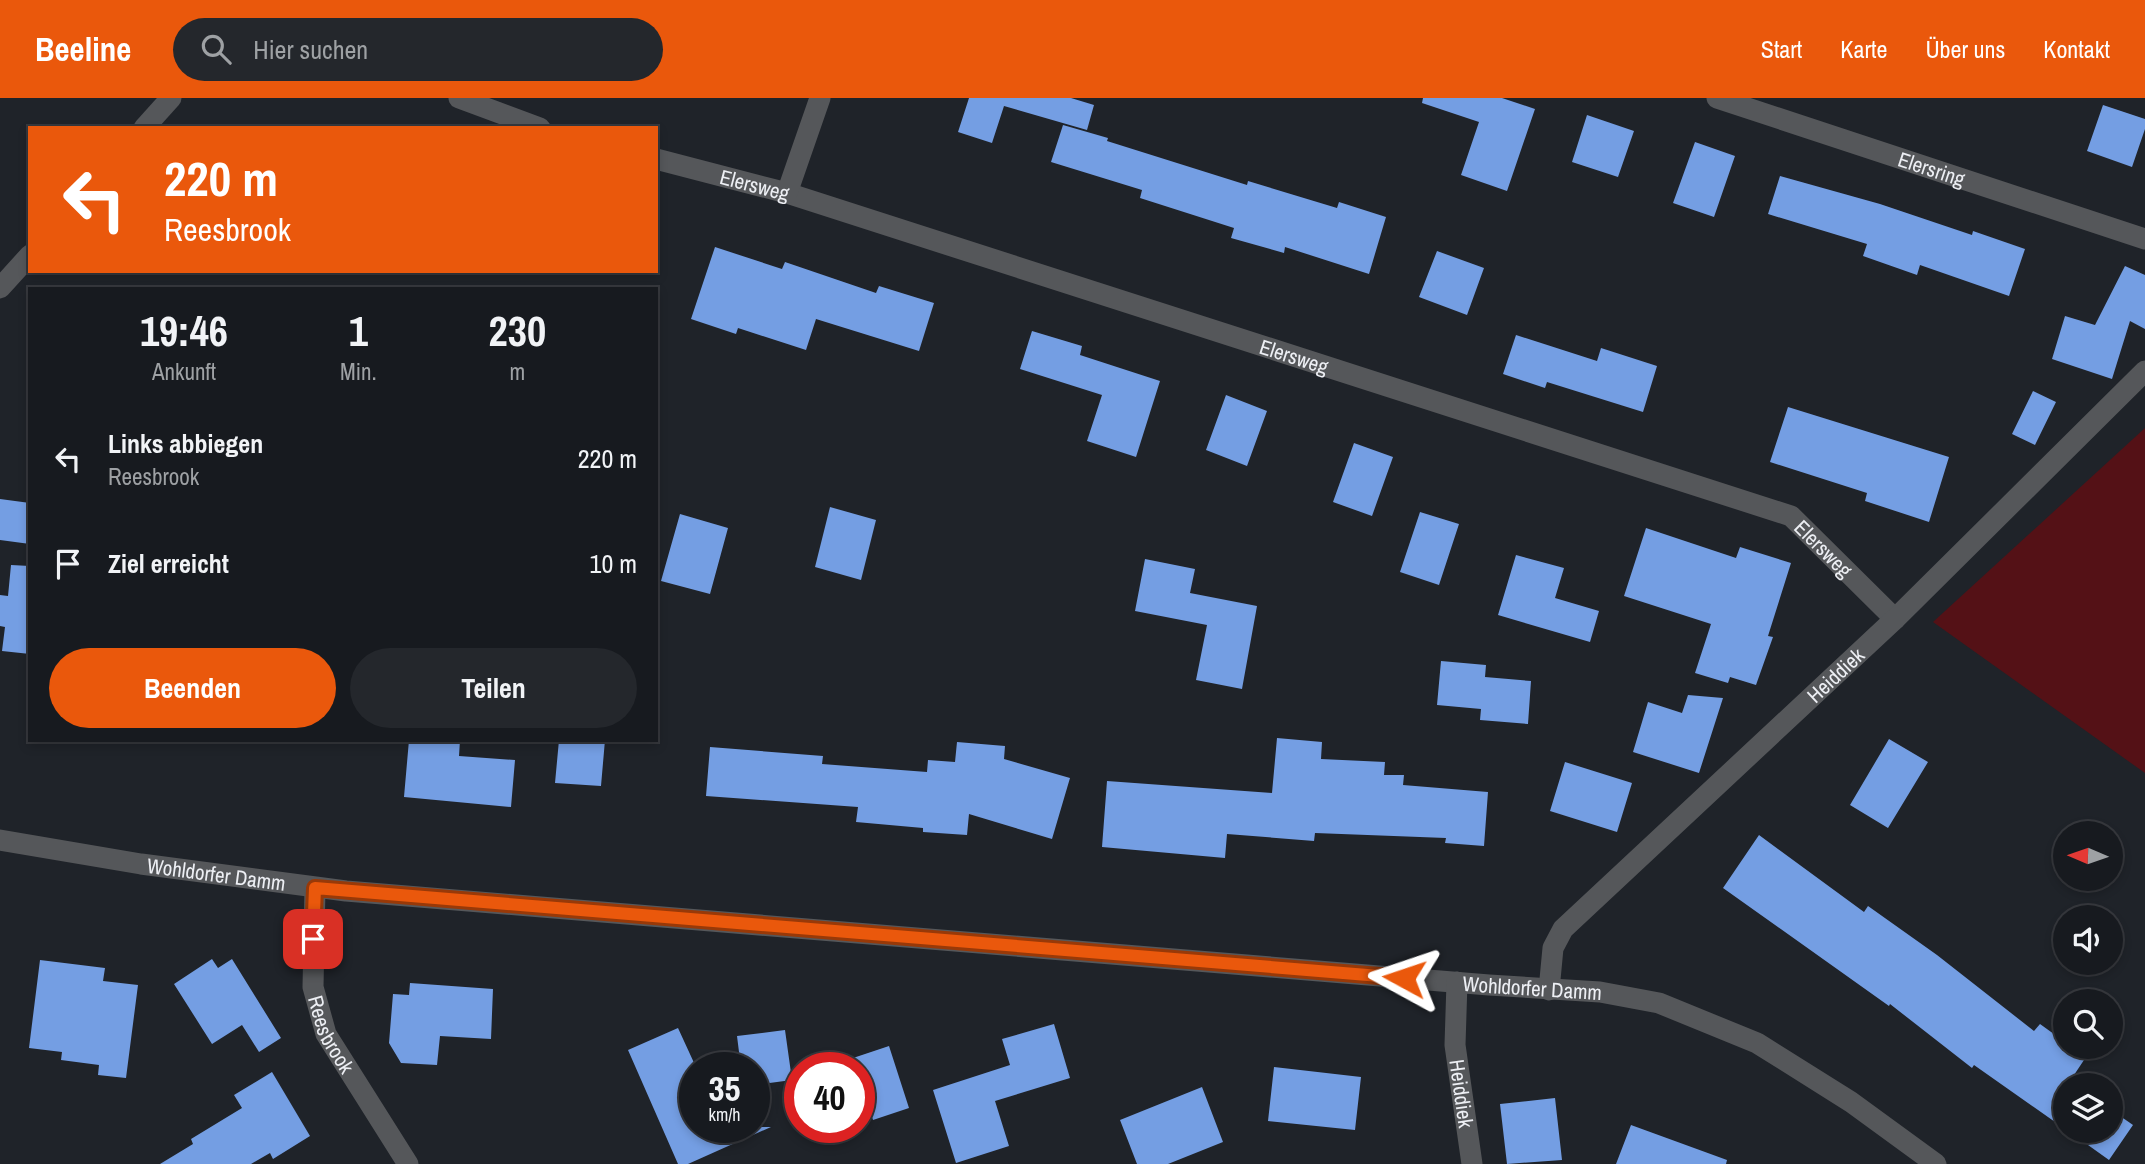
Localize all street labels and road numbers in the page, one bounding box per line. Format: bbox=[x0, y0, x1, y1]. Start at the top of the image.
street label: Elersring bbox=[1894, 144, 1969, 193]
street label: Elersweg bbox=[717, 162, 793, 208]
street label: Elersweg bbox=[1256, 331, 1333, 381]
street label: Elersweg bbox=[1788, 513, 1859, 584]
street label: Heiddiek bbox=[1800, 640, 1871, 709]
street label: Wohldorfer Damm bbox=[145, 850, 287, 897]
street label: Wohldorfer Damm bbox=[1462, 968, 1603, 1007]
street label: Reesbrook bbox=[302, 992, 362, 1079]
street label: Heiddiek bbox=[1443, 1057, 1481, 1130]

